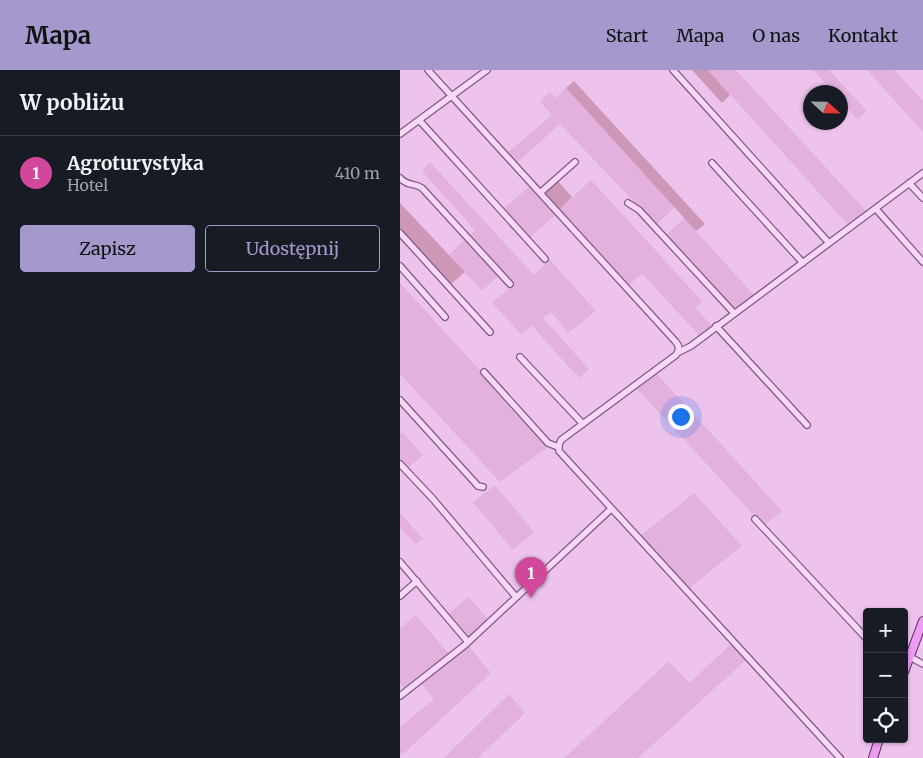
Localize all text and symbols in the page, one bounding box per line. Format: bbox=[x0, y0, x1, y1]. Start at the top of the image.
text: Mapa bbox=[25, 20, 91, 51]
text: Start bbox=[606, 24, 648, 47]
text: Mapa bbox=[676, 24, 724, 47]
text: O nas bbox=[752, 24, 800, 47]
text: Kontakt bbox=[828, 24, 898, 47]
north arrow bbox=[803, 85, 848, 130]
text: W pobliżu bbox=[20, 89, 125, 116]
text: Agroturystyka bbox=[67, 151, 204, 175]
text: 1 bbox=[32, 163, 40, 183]
text: 410 m bbox=[335, 163, 380, 183]
text: Hotel bbox=[67, 175, 108, 195]
button: Zapisz bbox=[20, 225, 195, 272]
button: Udostępnij bbox=[205, 225, 380, 272]
your location bbox=[668, 404, 694, 430]
pin: 1 bbox=[515, 557, 547, 598]
map controls bbox=[863, 608, 908, 743]
button: + bbox=[863, 608, 908, 653]
button: − bbox=[863, 653, 908, 698]
button: locate bbox=[863, 698, 908, 743]

